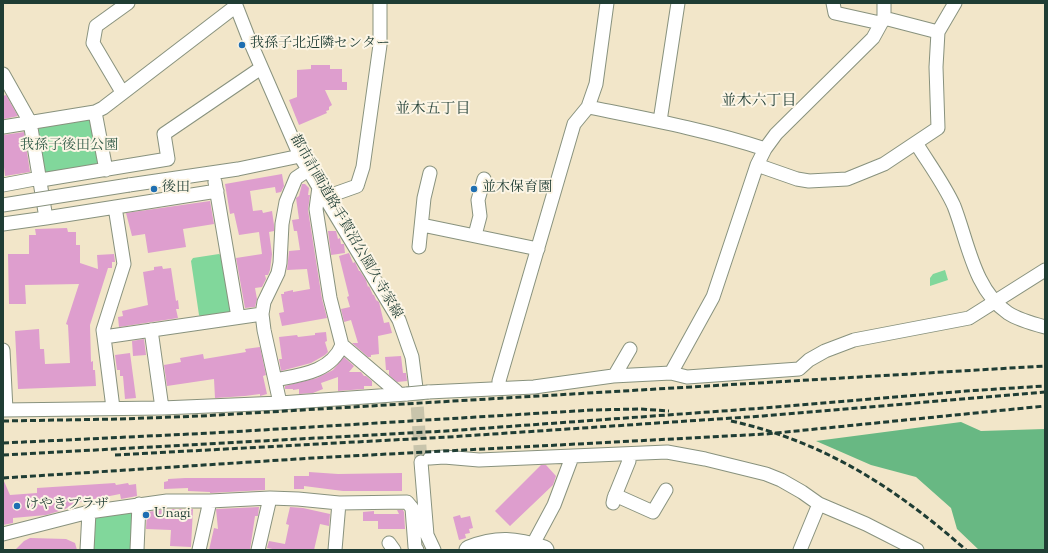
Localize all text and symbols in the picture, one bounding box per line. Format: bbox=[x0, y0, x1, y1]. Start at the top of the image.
place label: 我孫子北近隣センター bbox=[250, 37, 390, 53]
marker: 我孫子北近隣センター bbox=[237, 40, 247, 50]
district label: 並木六丁目 bbox=[722, 93, 796, 111]
district label: 並木五丁目 bbox=[396, 101, 470, 119]
street label: 都市計画道路手賀沼公園久寺家線 bbox=[285, 132, 405, 322]
park label: 我孫子後田公園 bbox=[20, 139, 118, 155]
place label: 後田 bbox=[162, 181, 190, 197]
place label: 並木保育園 bbox=[482, 181, 552, 197]
marker: 後田 bbox=[149, 184, 159, 194]
marker: 並木保育園 bbox=[469, 184, 479, 194]
place label: けやきプラザ bbox=[25, 498, 109, 514]
marker: けやきプラザ bbox=[12, 501, 22, 511]
place label: Unagi bbox=[154, 507, 191, 523]
marker: Unagi bbox=[141, 510, 151, 520]

